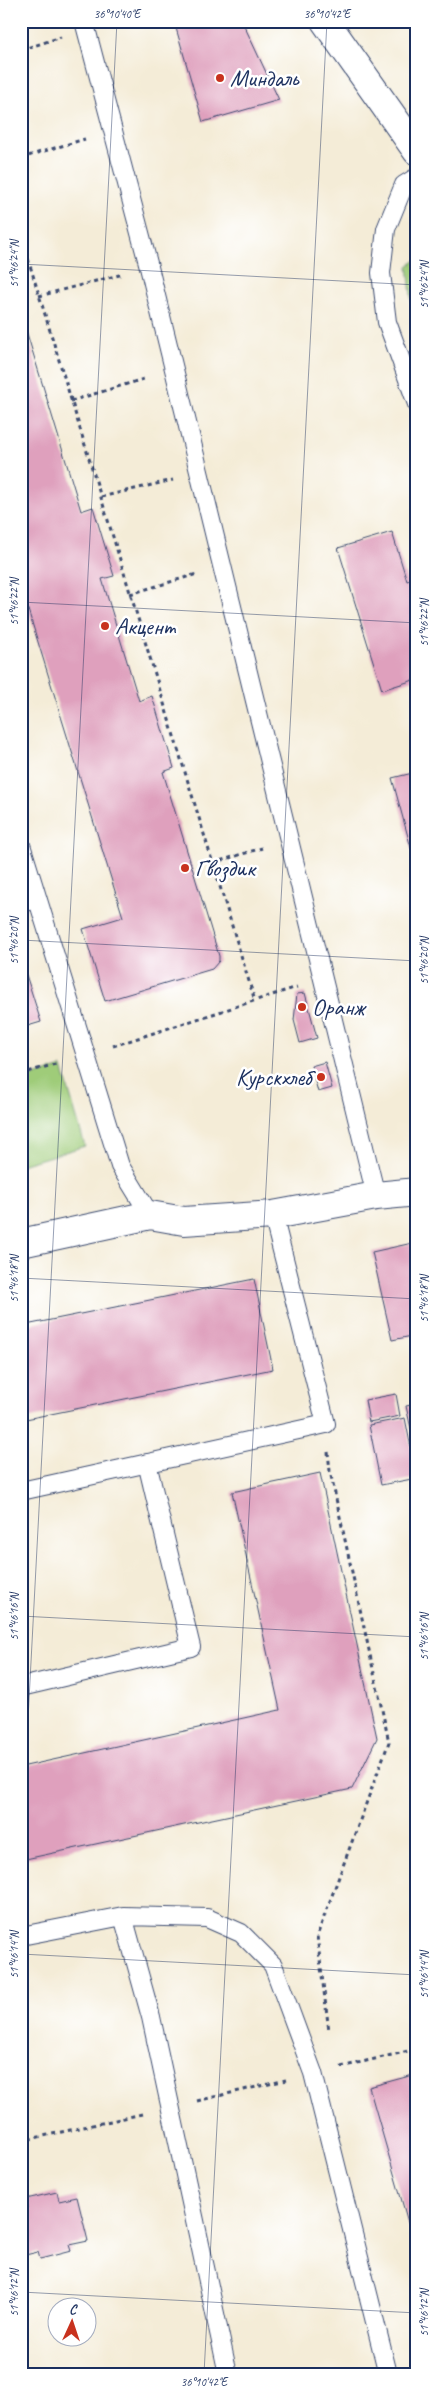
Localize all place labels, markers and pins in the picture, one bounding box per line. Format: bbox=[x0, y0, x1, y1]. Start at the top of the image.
place label: Миндаль bbox=[230, 63, 300, 93]
marker: Миндаль bbox=[214, 72, 226, 84]
place label: Акцент bbox=[115, 611, 177, 641]
marker: Акцент bbox=[99, 620, 111, 632]
place label: Гвоздик bbox=[195, 853, 257, 883]
marker: Гвоздик bbox=[179, 862, 191, 874]
place label: Оранж bbox=[312, 992, 367, 1022]
marker: Оранж bbox=[296, 1001, 308, 1013]
place label: Курскхлеб bbox=[236, 1062, 316, 1092]
marker: Курскхлеб bbox=[315, 1071, 327, 1083]

